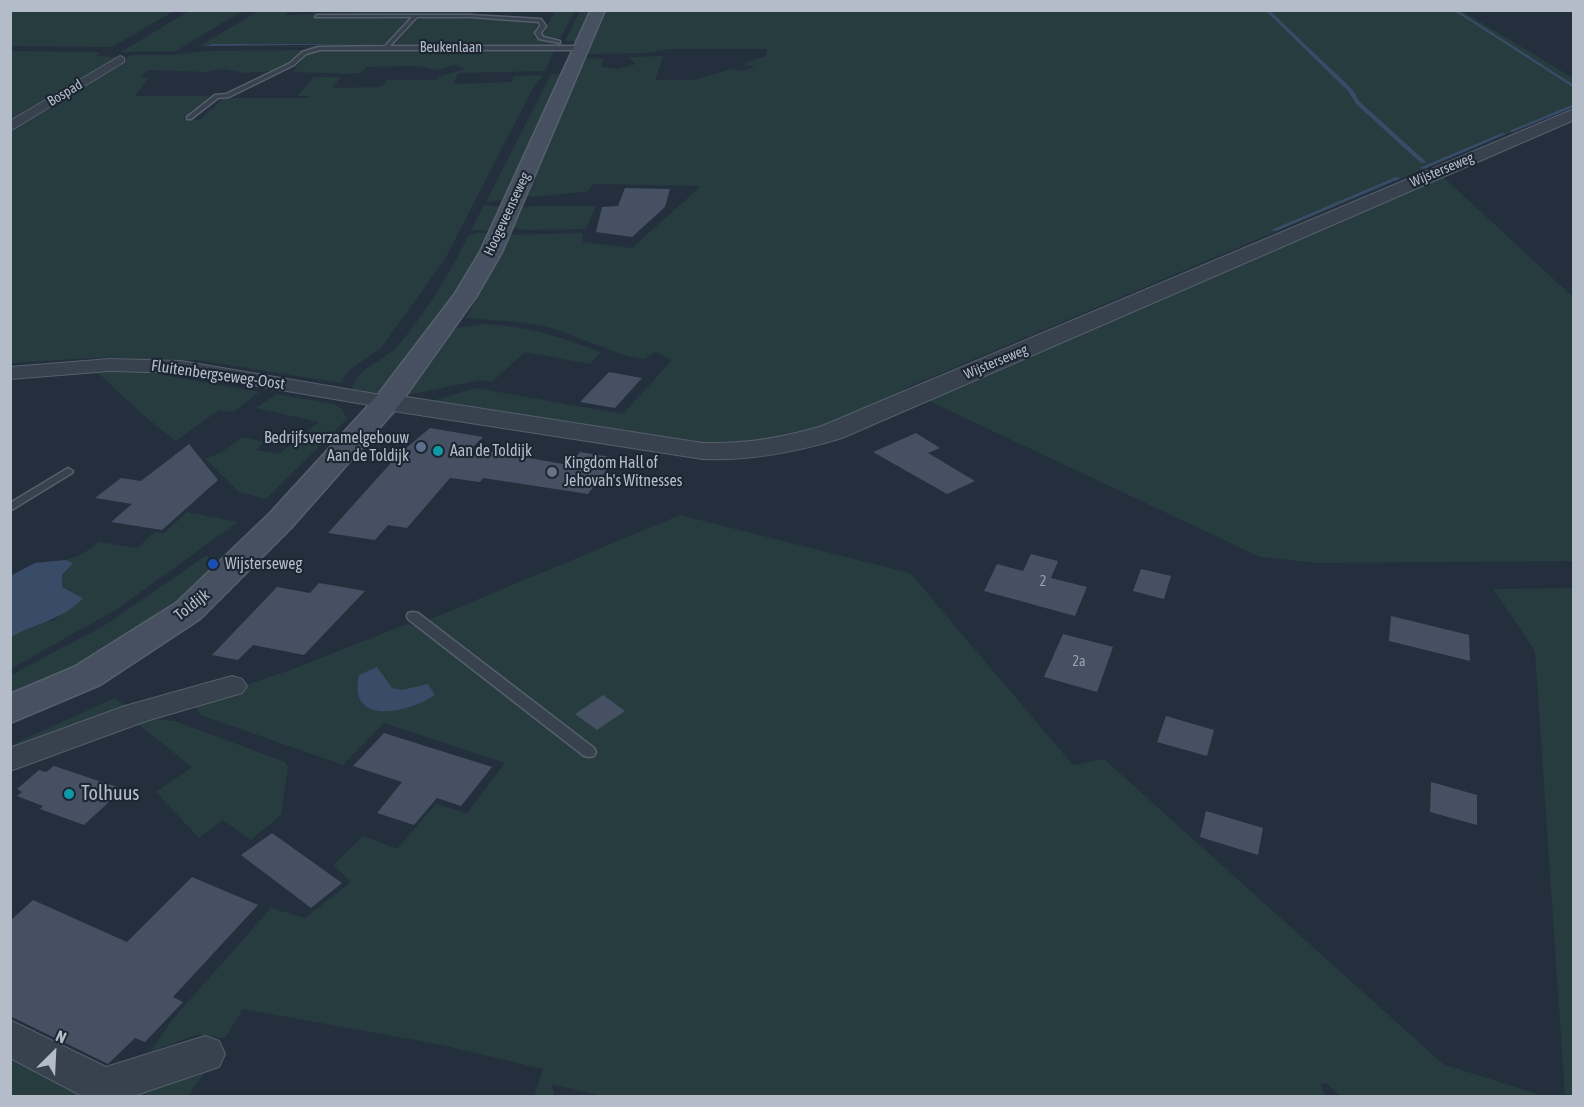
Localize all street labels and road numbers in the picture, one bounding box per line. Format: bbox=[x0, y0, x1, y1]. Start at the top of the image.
street label: Beukenlaan bbox=[420, 40, 482, 56]
street label: Bospad bbox=[44, 76, 86, 110]
street label: Wijsterseweg bbox=[1408, 149, 1476, 191]
street label: Hoogeveenseweg bbox=[480, 170, 534, 258]
street label: Wijsterseweg bbox=[962, 341, 1030, 383]
street label: Fluitenbergseweg-Oost bbox=[150, 356, 286, 394]
street label: Toldijk bbox=[170, 585, 214, 625]

